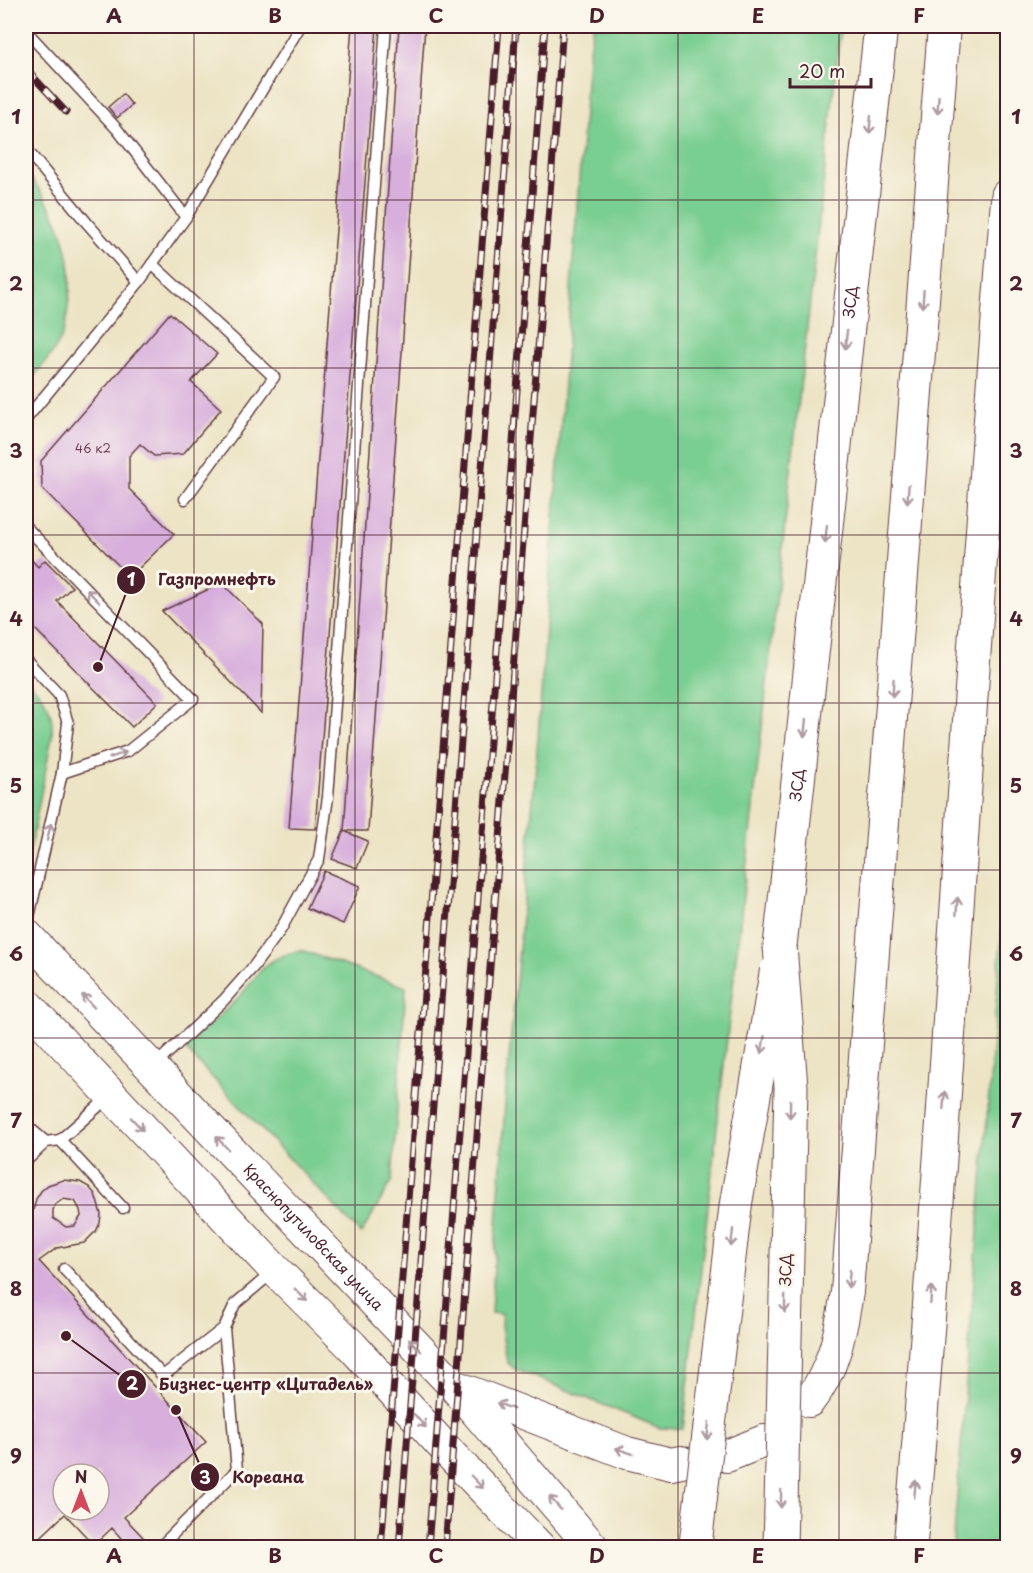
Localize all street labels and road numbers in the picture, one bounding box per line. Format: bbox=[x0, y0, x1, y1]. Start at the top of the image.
street label: ЗСД bbox=[836, 284, 862, 319]
street label: ЗСД bbox=[783, 767, 809, 802]
street label: Краснопутиловская улица bbox=[239, 1158, 390, 1315]
street label: ЗСД bbox=[773, 1253, 796, 1286]

